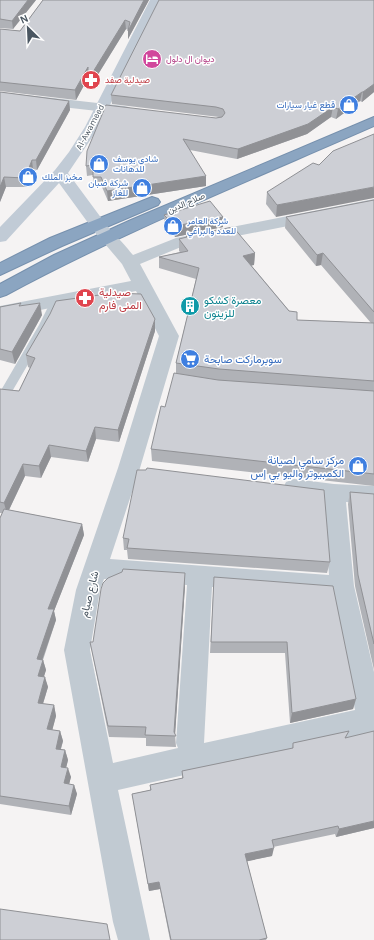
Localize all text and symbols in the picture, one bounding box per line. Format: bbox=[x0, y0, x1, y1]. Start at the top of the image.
north arrow bbox=[8, 8, 48, 48]
text: N bbox=[18, 12, 30, 27]
hotel icon: ديوان ال دلول bbox=[141, 48, 163, 70]
place label: ديوان ال دلول bbox=[166, 54, 215, 65]
pharmacy icon: صيدلية صفد bbox=[80, 69, 102, 91]
place label: صيدلية صفد bbox=[105, 75, 151, 85]
shop icon: قطع غيار سيارات bbox=[338, 94, 360, 116]
place label: قطع غيار سيارات bbox=[277, 100, 335, 111]
street label: Al-Awameed bbox=[74, 102, 106, 152]
shop icon: شادي يوسف للدهانات bbox=[88, 153, 110, 175]
place label: شادي يوسف للدهانات bbox=[113, 154, 158, 174]
shop icon: مخبز الملك bbox=[17, 166, 39, 188]
place label: مخبز الملك bbox=[42, 172, 83, 183]
shop icon: شركة ضبان للغاز bbox=[131, 177, 153, 199]
place label: شركة ضبان للغاز bbox=[88, 178, 128, 199]
street label: صلاح الدين bbox=[166, 190, 207, 216]
shop icon: شركة العامر للعدد والبراغي bbox=[162, 215, 184, 237]
place label: شركة العامر للعدد والبراغي bbox=[186, 216, 236, 238]
place label: صيدلية المنى فارم bbox=[99, 286, 142, 313]
pharmacy icon: صيدلية المنى فارم bbox=[74, 287, 96, 309]
place label: معصرة كشكو للزيتون bbox=[204, 294, 262, 320]
building icon: معصرة كشكو للزيتون bbox=[179, 295, 201, 317]
supermarket icon: سوبرماركت صابحة bbox=[179, 348, 201, 370]
place label: سوبرماركت صابحة bbox=[204, 353, 282, 366]
place label: مركز سامي لصيانة الكمبيوتر واليو بي إس bbox=[251, 454, 344, 483]
shop icon: مركز سامي لصيانة الكمبيوتر واليو بي إس bbox=[347, 455, 369, 477]
street label: شارع صيام bbox=[77, 569, 103, 619]

